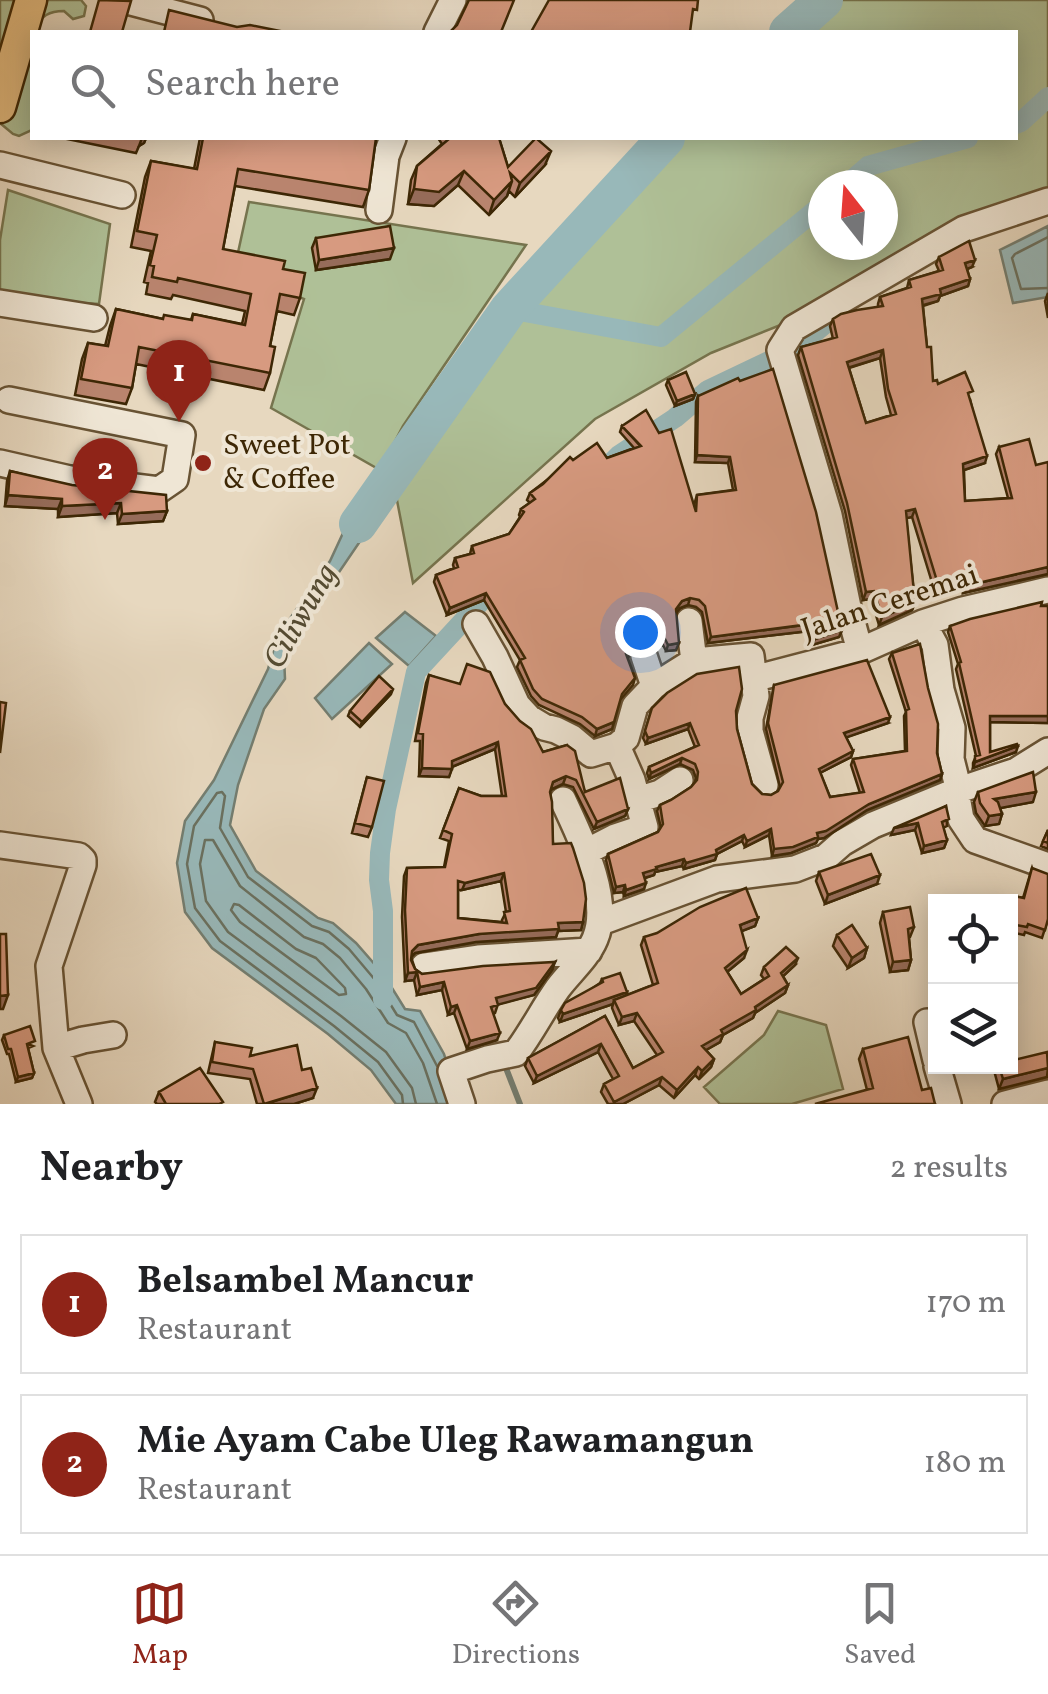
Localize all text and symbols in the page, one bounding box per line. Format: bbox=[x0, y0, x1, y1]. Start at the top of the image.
search box bbox=[30, 30, 1018, 140]
icon: search bbox=[65, 58, 120, 113]
text: Search here bbox=[145, 59, 340, 112]
north arrow bbox=[808, 170, 898, 260]
pin: 1 bbox=[146, 340, 212, 422]
place label: Sweet Pot & Coffee bbox=[223, 425, 351, 501]
pin: 2 bbox=[72, 438, 138, 520]
marker: Sweet Pot & Coffee bbox=[192, 452, 214, 474]
street label: Jalan Ceremai bbox=[796, 555, 984, 651]
water label: Ciliwung bbox=[254, 556, 350, 678]
your location bbox=[615, 607, 666, 658]
map controls bbox=[928, 894, 1018, 1074]
button: locate bbox=[928, 894, 1018, 984]
button: layers bbox=[928, 984, 1018, 1074]
text: Nearby bbox=[40, 1140, 183, 1199]
text: 2 results bbox=[890, 1147, 1008, 1191]
text: Belsambel Mancur bbox=[137, 1256, 473, 1309]
text: 1 bbox=[68, 1282, 81, 1326]
text: 170 m bbox=[925, 1282, 1006, 1326]
text: Restaurant bbox=[137, 1309, 292, 1353]
text: Mie Ayam Cabe Uleg Rawamangun bbox=[137, 1416, 754, 1469]
text: 2 bbox=[66, 1442, 83, 1486]
text: 180 m bbox=[923, 1442, 1006, 1486]
text: Restaurant bbox=[137, 1469, 292, 1513]
tab: Map bbox=[132, 1576, 188, 1675]
tab: Directions bbox=[452, 1576, 580, 1675]
tab: Saved bbox=[844, 1576, 916, 1675]

